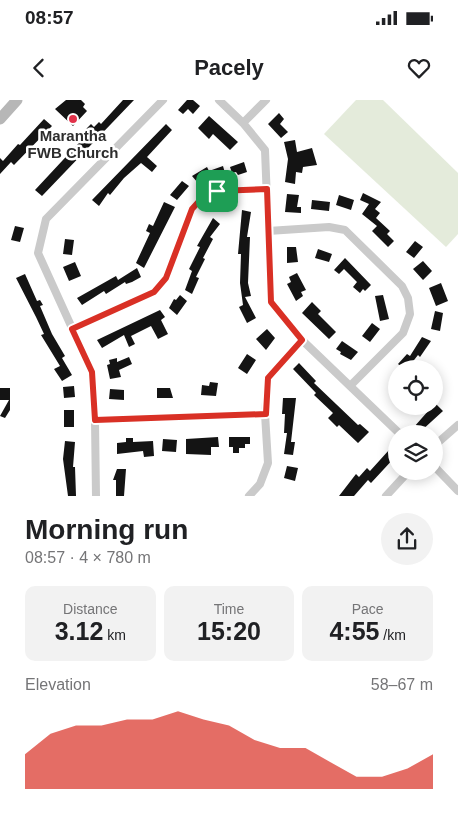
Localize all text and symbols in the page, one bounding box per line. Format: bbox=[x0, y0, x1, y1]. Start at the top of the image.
text: 08:57 bbox=[25, 7, 74, 28]
icon: back bbox=[25, 54, 53, 82]
icon: heart bbox=[405, 54, 433, 82]
text: Pacely bbox=[194, 55, 264, 80]
marker: Marantha FWB Church bbox=[67, 113, 79, 125]
place label: Marantha FWB Church bbox=[28, 127, 118, 161]
pin bbox=[196, 170, 238, 212]
icon: arrive bbox=[203, 177, 231, 205]
map controls bbox=[388, 360, 443, 480]
button: locate bbox=[388, 360, 443, 415]
button: layers bbox=[388, 425, 443, 480]
button: share bbox=[381, 513, 433, 565]
text: Morning run bbox=[25, 514, 188, 545]
text: 08:57 · 4 × 780 m bbox=[25, 549, 151, 566]
text: Distance bbox=[63, 601, 118, 617]
text: Time bbox=[214, 601, 244, 617]
text: Pace bbox=[352, 601, 384, 617]
text: 3.12 bbox=[55, 617, 103, 645]
text: 15:20 bbox=[197, 617, 261, 645]
text: 4:55 bbox=[329, 617, 379, 645]
text: km bbox=[103, 627, 126, 643]
text: /km bbox=[379, 627, 406, 643]
text: Elevation bbox=[25, 676, 91, 693]
text: 58–67 m bbox=[371, 676, 433, 693]

